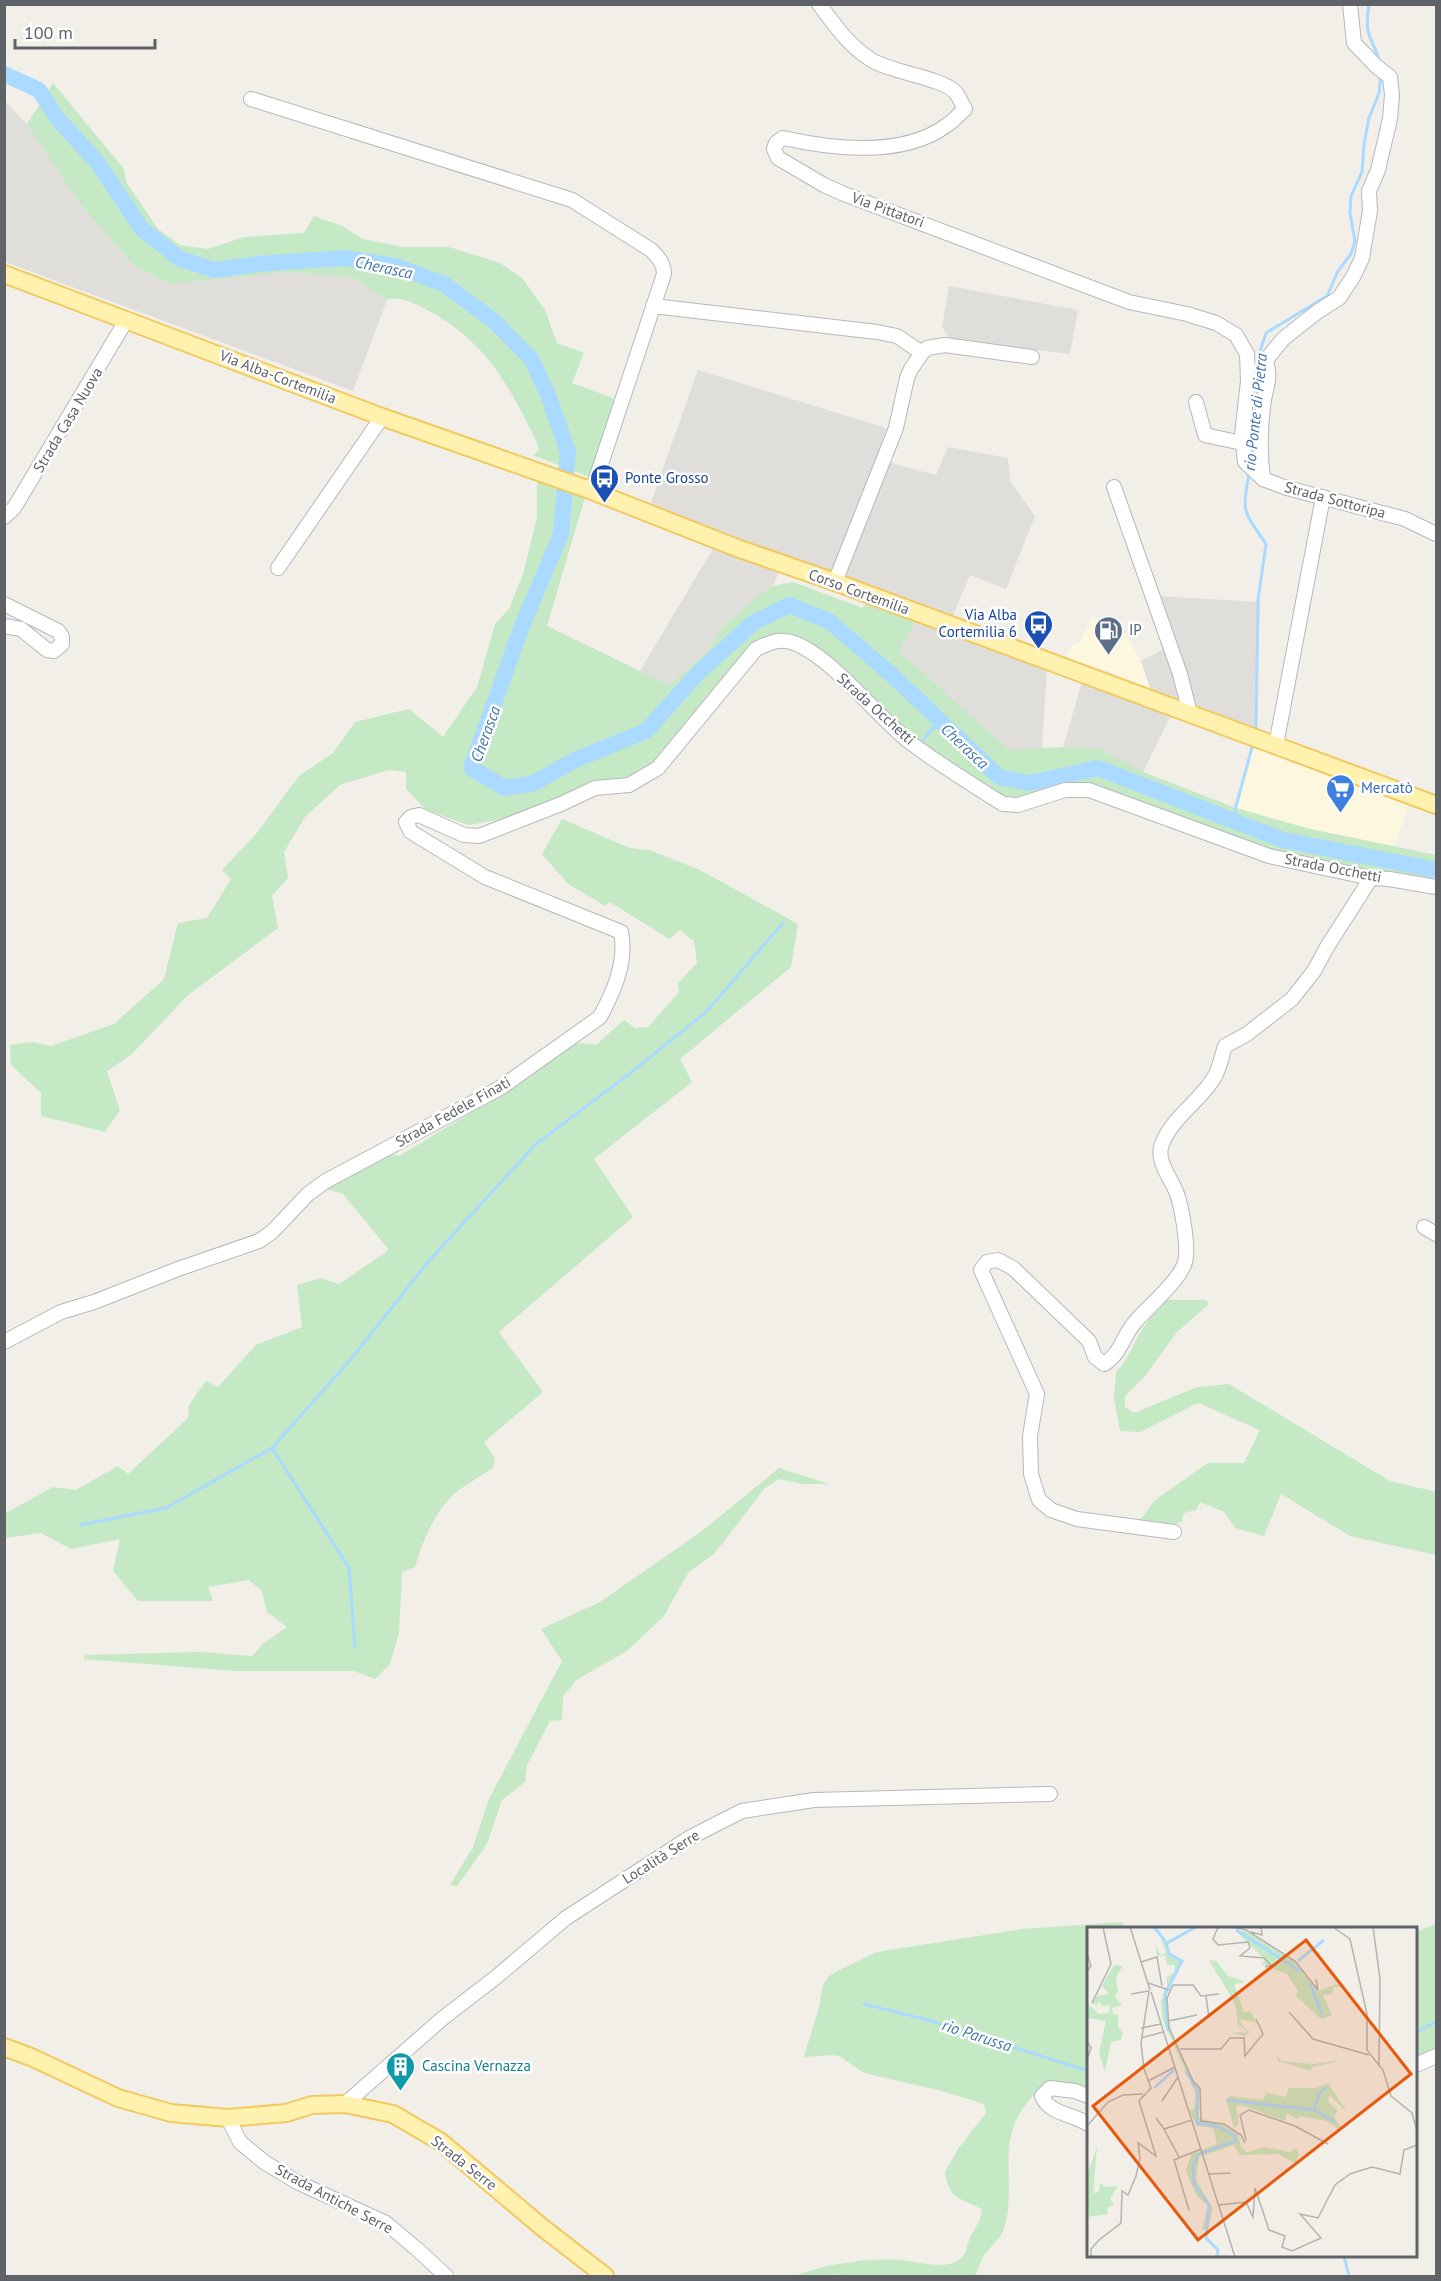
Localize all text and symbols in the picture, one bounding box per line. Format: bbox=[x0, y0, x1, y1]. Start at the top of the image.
scale bar bbox=[15, 12, 154, 50]
text: 100 m bbox=[24, 21, 73, 44]
street label: Via Pittatori bbox=[848, 187, 927, 231]
water label: Cherasca bbox=[354, 251, 415, 283]
street label: Via Alba-Cortemilia bbox=[216, 345, 339, 408]
water label: rio Ponte di Pietra bbox=[1239, 352, 1271, 472]
street label: Strada Casa Nuova bbox=[29, 364, 106, 476]
bus stop icon: Ponte Grosso bbox=[588, 462, 620, 504]
place label: Ponte Grosso bbox=[625, 468, 709, 487]
street label: Strada Sottoripa bbox=[1283, 477, 1388, 522]
street label: Corso Cortemilia bbox=[806, 565, 912, 619]
place label: Via Alba Cortemilia 6 bbox=[939, 605, 1017, 641]
bus stop icon: Via Alba Cortemilia 6 bbox=[1022, 608, 1054, 650]
fuel station icon: IP bbox=[1092, 614, 1124, 656]
place label: IP bbox=[1129, 620, 1142, 639]
street label: Strada Occhetti bbox=[833, 669, 919, 749]
water label: Cherasca bbox=[466, 703, 504, 765]
water label: Cherasca bbox=[937, 719, 993, 773]
supermarket icon: Mercatò bbox=[1324, 772, 1356, 814]
place label: Mercatò bbox=[1361, 778, 1413, 797]
street label: Strada Occhetti bbox=[1283, 849, 1383, 886]
street label: Strada Fedele Finati bbox=[392, 1072, 514, 1151]
street label: Località Serre bbox=[619, 1825, 703, 1888]
inset map bbox=[1087, 1927, 1417, 2257]
water label: rio Parussa bbox=[940, 2014, 1014, 2056]
building icon: Cascina Vernazza bbox=[385, 2050, 417, 2092]
place label: Cascina Vernazza bbox=[422, 2056, 531, 2075]
street label: Strada Serre bbox=[428, 2131, 501, 2194]
street label: Strada Antiche Serre bbox=[272, 2159, 396, 2238]

